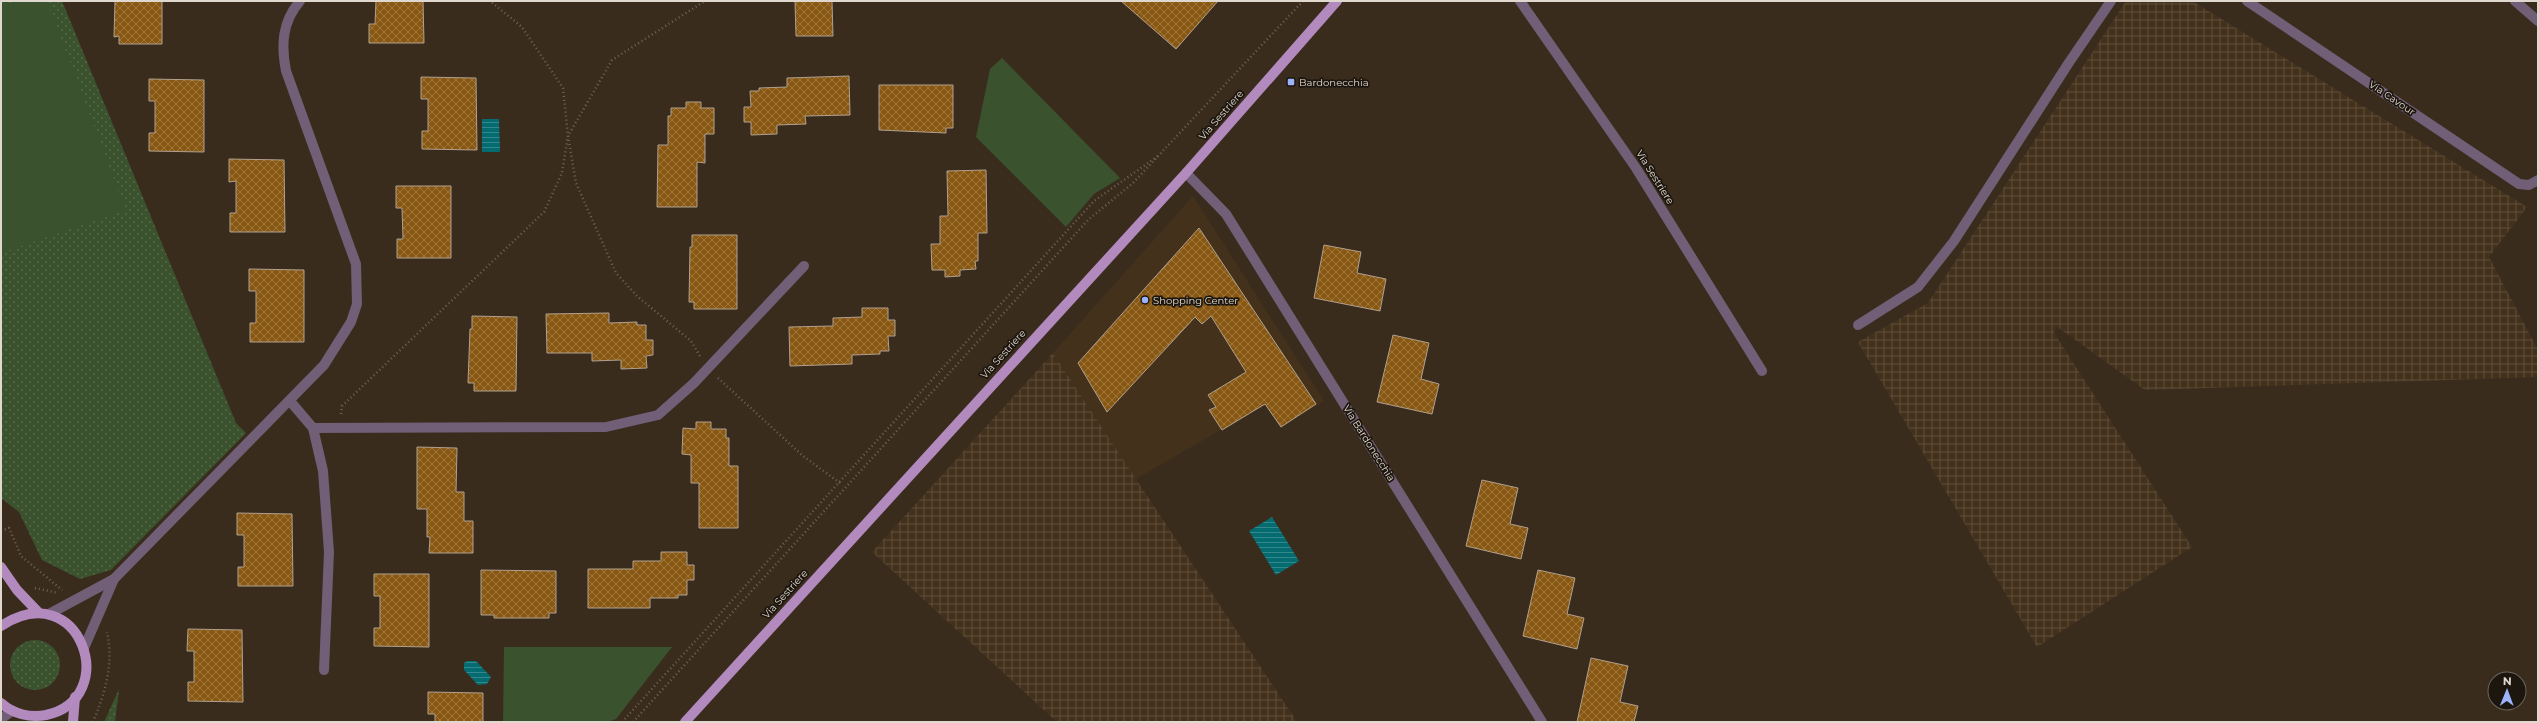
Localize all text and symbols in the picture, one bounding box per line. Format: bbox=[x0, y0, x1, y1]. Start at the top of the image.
place label: Bardonecchia bbox=[1299, 76, 1369, 89]
marker: Bardonecchia bbox=[1286, 77, 1296, 87]
street label: Via Cavour bbox=[2366, 78, 2418, 118]
street label: Via Sestriere bbox=[1196, 87, 1246, 143]
street label: Via Sestriere bbox=[1633, 147, 1677, 207]
place label: Shopping Center bbox=[1153, 294, 1238, 307]
marker: Shopping Center bbox=[1140, 295, 1150, 305]
street label: Via Sestriere bbox=[978, 327, 1028, 381]
street label: Via Bardonecchia bbox=[1340, 402, 1398, 484]
street label: Via Sestriere bbox=[760, 567, 810, 621]
north arrow bbox=[2487, 671, 2527, 711]
text: N bbox=[2503, 674, 2512, 688]

